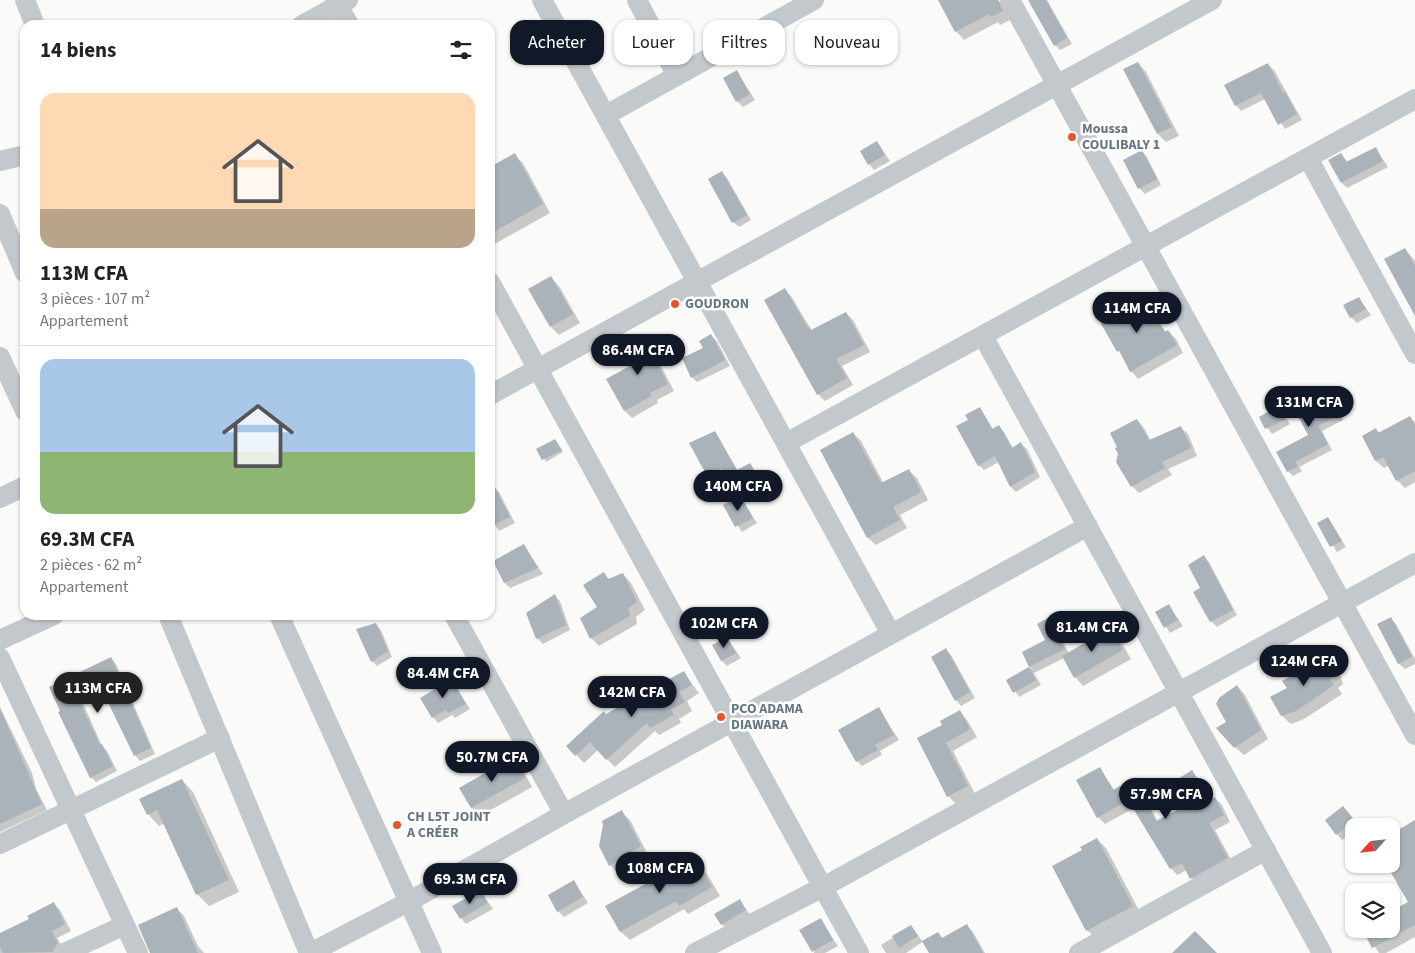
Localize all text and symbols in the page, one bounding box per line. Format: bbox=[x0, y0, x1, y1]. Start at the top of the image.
chip: Acheter bbox=[510, 20, 604, 65]
chip: Louer bbox=[614, 20, 693, 65]
chip: Filtres bbox=[703, 20, 785, 65]
chip: Nouveau bbox=[795, 20, 898, 65]
text: 14 biens bbox=[40, 35, 116, 65]
icon: filters bbox=[447, 36, 475, 64]
place label: Moussa COULIBALY 1 bbox=[1082, 119, 1160, 155]
icon: home bbox=[213, 126, 303, 216]
marker: Moussa COULIBALY 1 bbox=[1066, 131, 1078, 143]
text: 113M CFA bbox=[40, 258, 128, 288]
text: 3 pièces · 107 m² bbox=[40, 288, 150, 310]
pin: 114M CFA bbox=[1085, 292, 1189, 334]
place label: GOUDRON bbox=[685, 294, 749, 314]
text: 114M CFA bbox=[1104, 297, 1170, 319]
marker: GOUDRON bbox=[669, 298, 681, 310]
text: Appartement bbox=[40, 310, 128, 332]
pin: 86.4M CFA bbox=[581, 334, 695, 376]
text: 86.4M CFA bbox=[602, 339, 674, 361]
pin: 131M CFA bbox=[1257, 386, 1361, 428]
icon: home bbox=[213, 391, 303, 481]
text: 131M CFA bbox=[1276, 391, 1342, 413]
pin: 140M CFA bbox=[686, 470, 790, 512]
text: 140M CFA bbox=[705, 475, 771, 497]
text: 69.3M CFA bbox=[40, 524, 134, 554]
text: 2 pièces · 62 m² bbox=[40, 554, 142, 576]
text: Appartement bbox=[40, 576, 128, 598]
pin: 102M CFA bbox=[672, 606, 776, 649]
pin: 81.4M CFA bbox=[1035, 610, 1149, 653]
text: 102M CFA bbox=[691, 612, 757, 634]
text: 81.4M CFA bbox=[1056, 616, 1128, 638]
pin: 124M CFA bbox=[1252, 644, 1356, 687]
text: 124M CFA bbox=[1271, 650, 1337, 672]
pin: 84.4M CFA bbox=[386, 656, 500, 699]
text: 84.4M CFA bbox=[407, 662, 479, 684]
pin: 113M CFA bbox=[46, 672, 150, 714]
pin: 142M CFA bbox=[580, 676, 684, 718]
text: 113M CFA bbox=[65, 677, 131, 699]
text: 142M CFA bbox=[599, 681, 665, 703]
place label: PCO ADAMA DIAWARA bbox=[731, 699, 804, 735]
marker: PCO ADAMA DIAWARA bbox=[715, 711, 727, 723]
pin: 50.7M CFA bbox=[435, 740, 549, 783]
text: 50.7M CFA bbox=[456, 746, 528, 768]
pin: 57.9M CFA bbox=[1109, 778, 1223, 820]
text: 57.9M CFA bbox=[1130, 783, 1202, 805]
place label: CH L5T JOINT A CRÉER bbox=[406, 807, 491, 843]
north arrow bbox=[1345, 818, 1400, 872]
map controls bbox=[1345, 818, 1400, 938]
marker: CH L5T JOINT A CRÉER bbox=[391, 819, 403, 831]
pin: 108M CFA bbox=[608, 852, 712, 894]
text: 108M CFA bbox=[627, 857, 693, 879]
pin: 69.3M CFA bbox=[413, 862, 527, 905]
text: 69.3M CFA bbox=[434, 868, 506, 890]
button: layers bbox=[1345, 883, 1400, 938]

